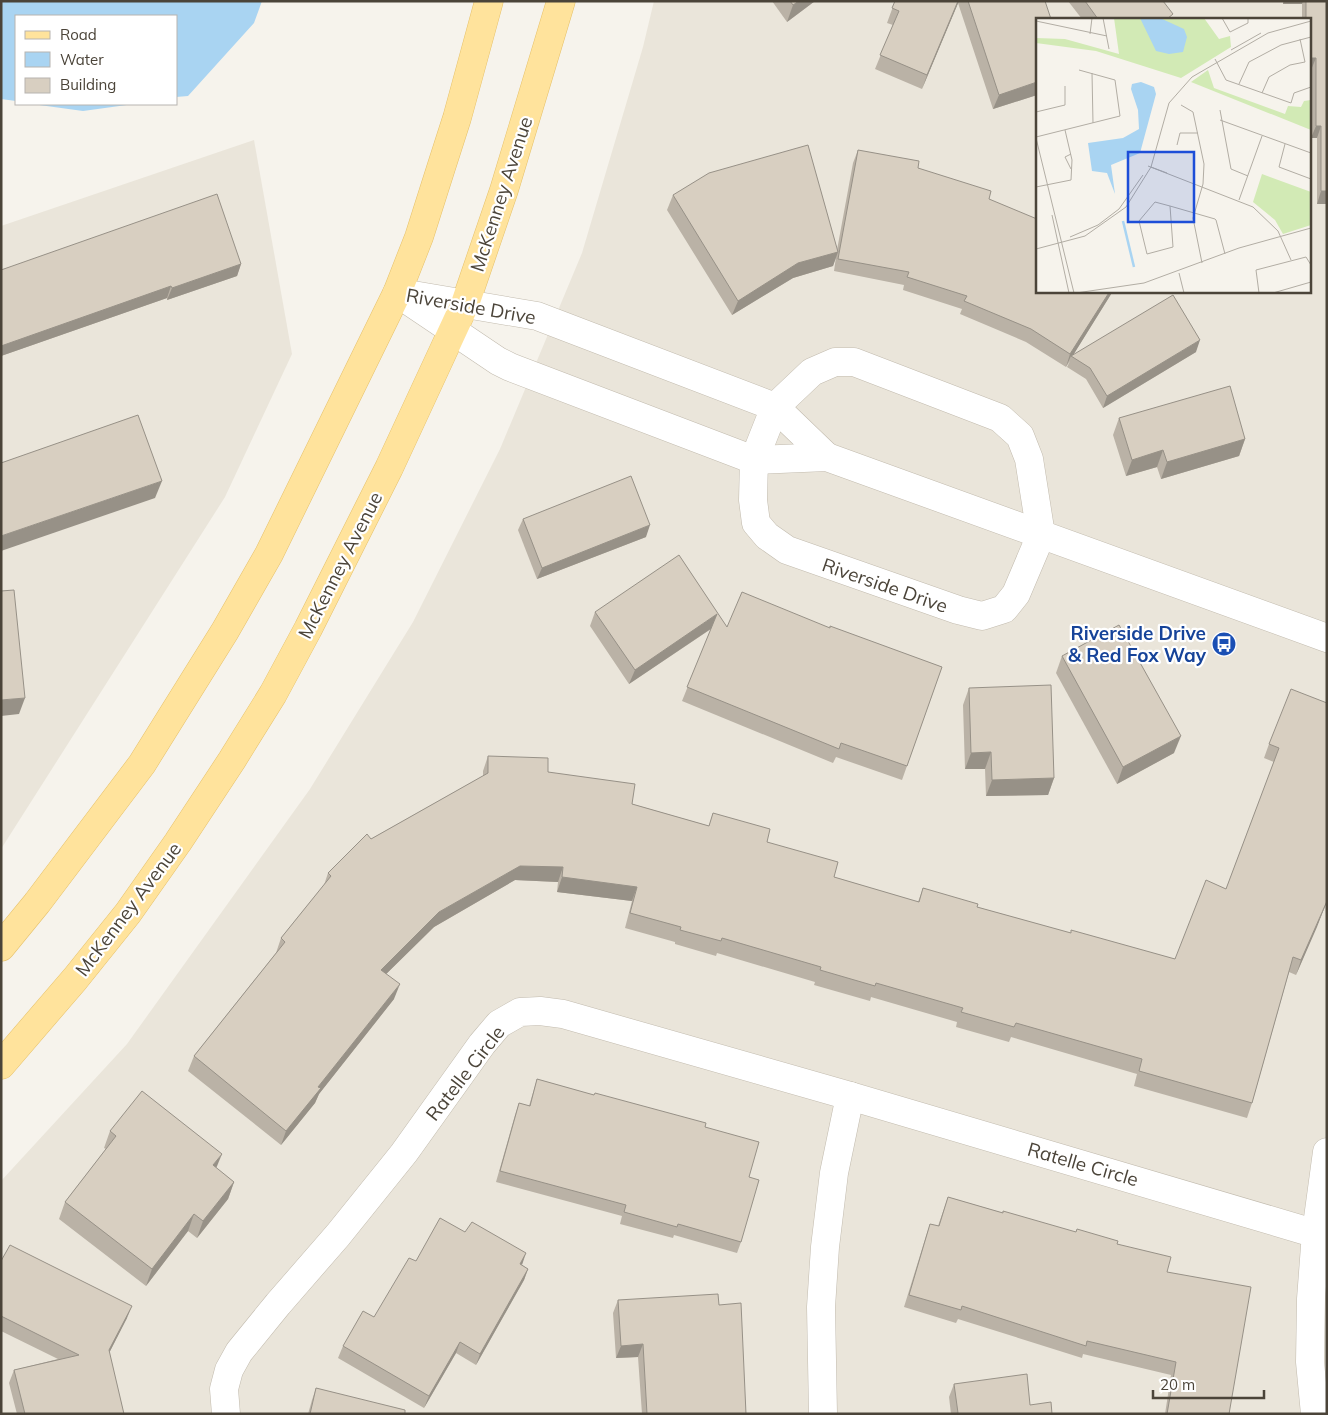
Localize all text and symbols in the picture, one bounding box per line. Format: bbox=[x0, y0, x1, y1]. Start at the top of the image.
legend bbox=[15, 15, 178, 105]
inset map bbox=[1036, 18, 1310, 292]
text: Road bbox=[60, 25, 97, 44]
text: Water bbox=[60, 50, 104, 69]
text: Building bbox=[60, 75, 116, 94]
street label: McKenney Avenue bbox=[465, 113, 537, 275]
street label: Riverside Drive bbox=[404, 283, 538, 329]
street label: McKenney Avenue bbox=[293, 488, 387, 642]
street label: Riverside Drive bbox=[819, 552, 951, 618]
place label: Riverside Drive & Red Fox Way bbox=[1068, 621, 1207, 667]
bus stop icon: Riverside Drive & Red Fox Way bbox=[1211, 631, 1237, 657]
street label: McKenney Avenue bbox=[70, 837, 186, 981]
street label: Ratelle Circle bbox=[420, 1021, 510, 1125]
street label: Ratelle Circle bbox=[1025, 1137, 1141, 1191]
scale bar bbox=[1153, 1368, 1264, 1400]
text: 20 m bbox=[1160, 1375, 1195, 1394]

